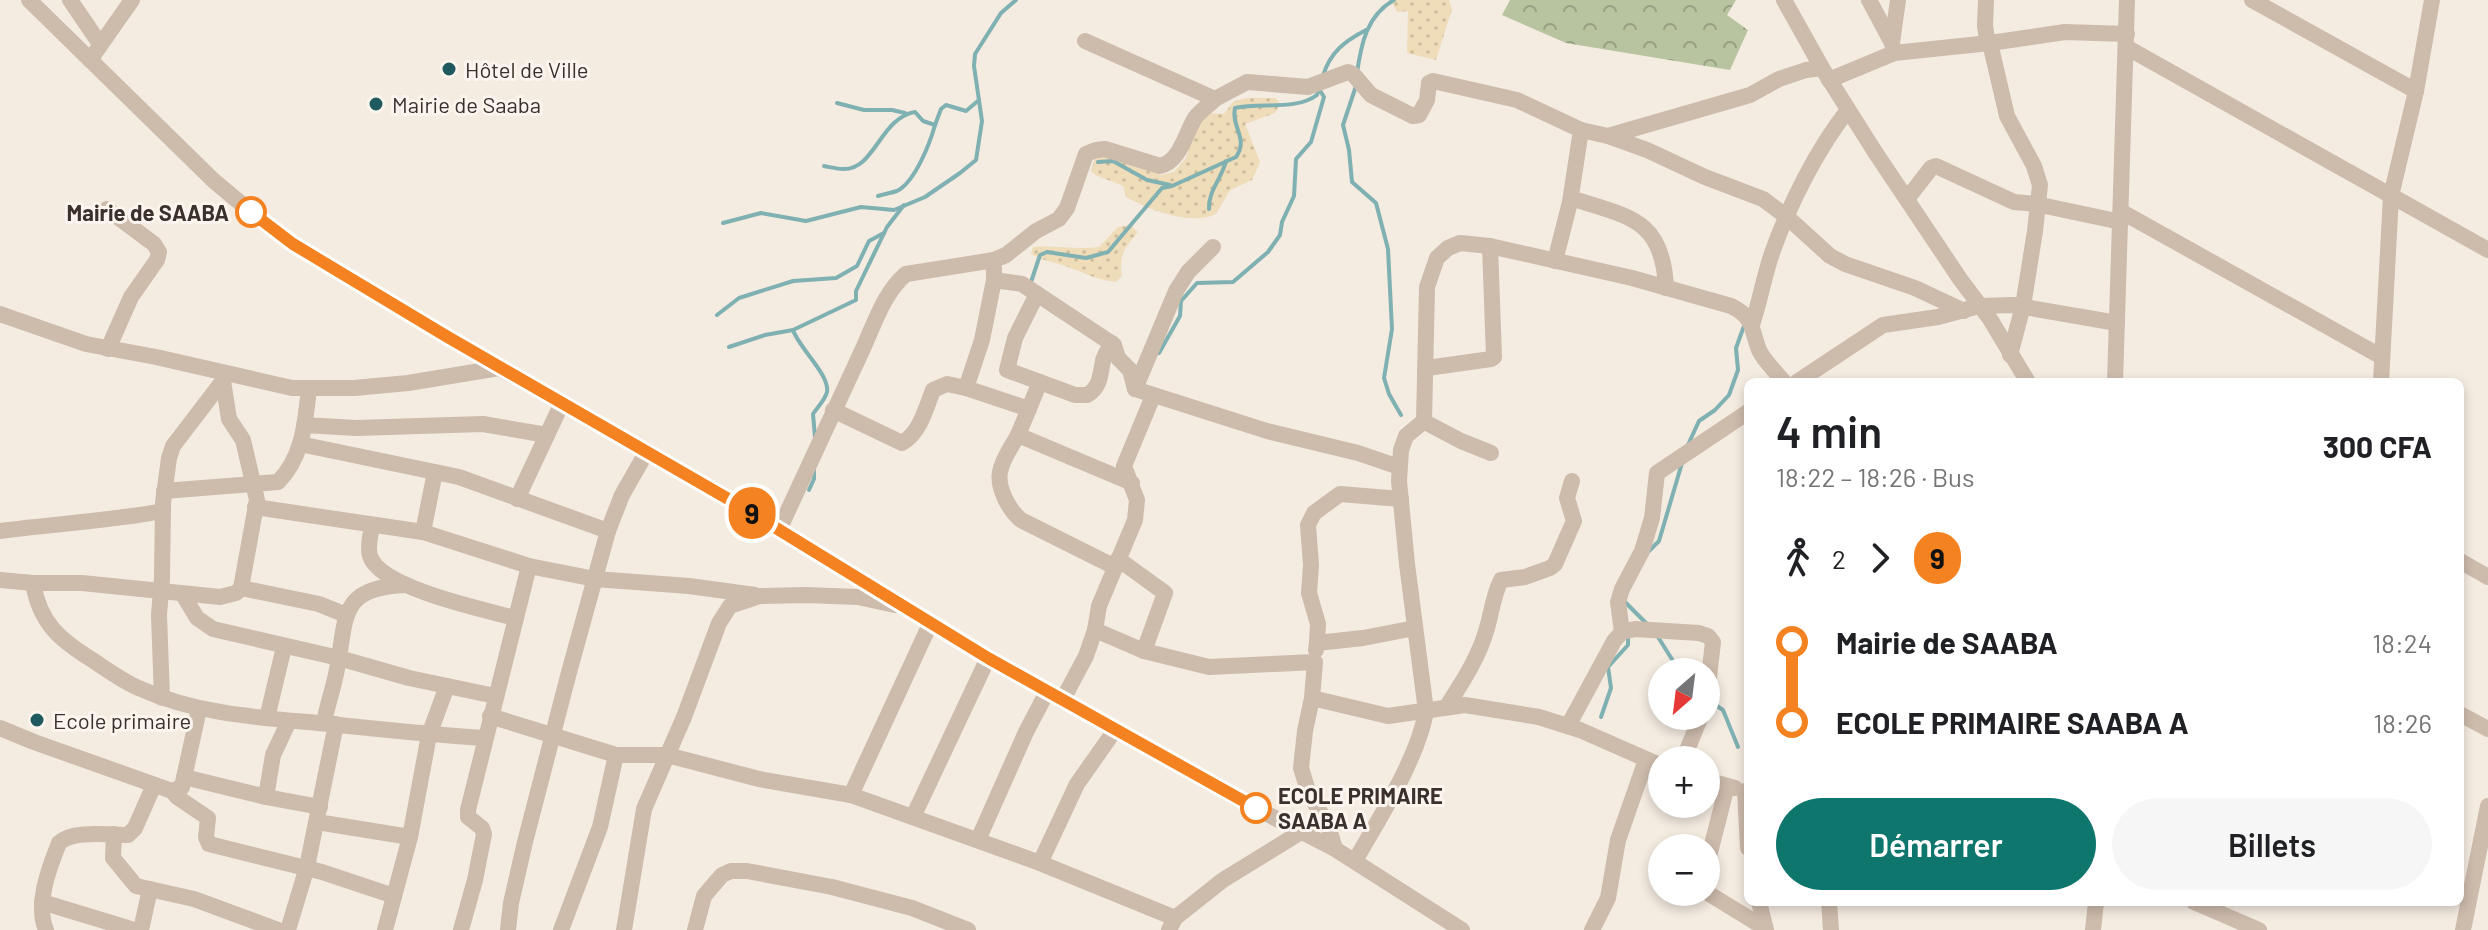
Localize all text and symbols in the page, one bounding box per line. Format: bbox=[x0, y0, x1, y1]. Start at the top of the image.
place label: Hôtel de Ville bbox=[465, 56, 588, 82]
marker: Hôtel de Ville bbox=[440, 60, 458, 78]
place label: Mairie de Saaba bbox=[392, 91, 541, 117]
marker: Mairie de Saaba bbox=[367, 95, 385, 113]
marker: Mairie de SAABA bbox=[236, 197, 266, 227]
place label: Mairie de SAABA bbox=[67, 199, 229, 225]
text: 4 min bbox=[1776, 404, 1882, 457]
text: 300 CFA bbox=[2323, 428, 2432, 464]
text: 18:22 – 18:26 · Bus bbox=[1776, 461, 1974, 492]
line badge: 9 bbox=[726, 487, 778, 539]
text: 9 bbox=[745, 496, 759, 530]
icon: walk bbox=[1776, 536, 1820, 580]
icon: forward bbox=[1858, 536, 1902, 580]
text: 9 bbox=[1930, 541, 1945, 575]
text: 2 bbox=[1832, 543, 1846, 574]
text: Mairie de SAABA bbox=[1836, 624, 2058, 660]
text: 18:24 bbox=[2372, 627, 2432, 658]
north arrow bbox=[1648, 658, 1720, 730]
map controls bbox=[1648, 658, 1720, 906]
text: ECOLE PRIMAIRE SAABA A bbox=[1836, 704, 2189, 740]
place label: Ecole primaire bbox=[53, 707, 191, 733]
text: 18:26 bbox=[2373, 707, 2432, 738]
marker: Ecole primaire bbox=[28, 711, 46, 729]
button: + bbox=[1648, 746, 1720, 818]
place label: ECOLE PRIMAIRE SAABA A bbox=[1278, 782, 1443, 833]
marker: ECOLE PRIMAIRE SAABA A bbox=[1241, 793, 1271, 823]
button: Démarrer bbox=[1776, 798, 2096, 890]
button: Billets bbox=[2112, 798, 2432, 890]
button: − bbox=[1648, 834, 1720, 906]

